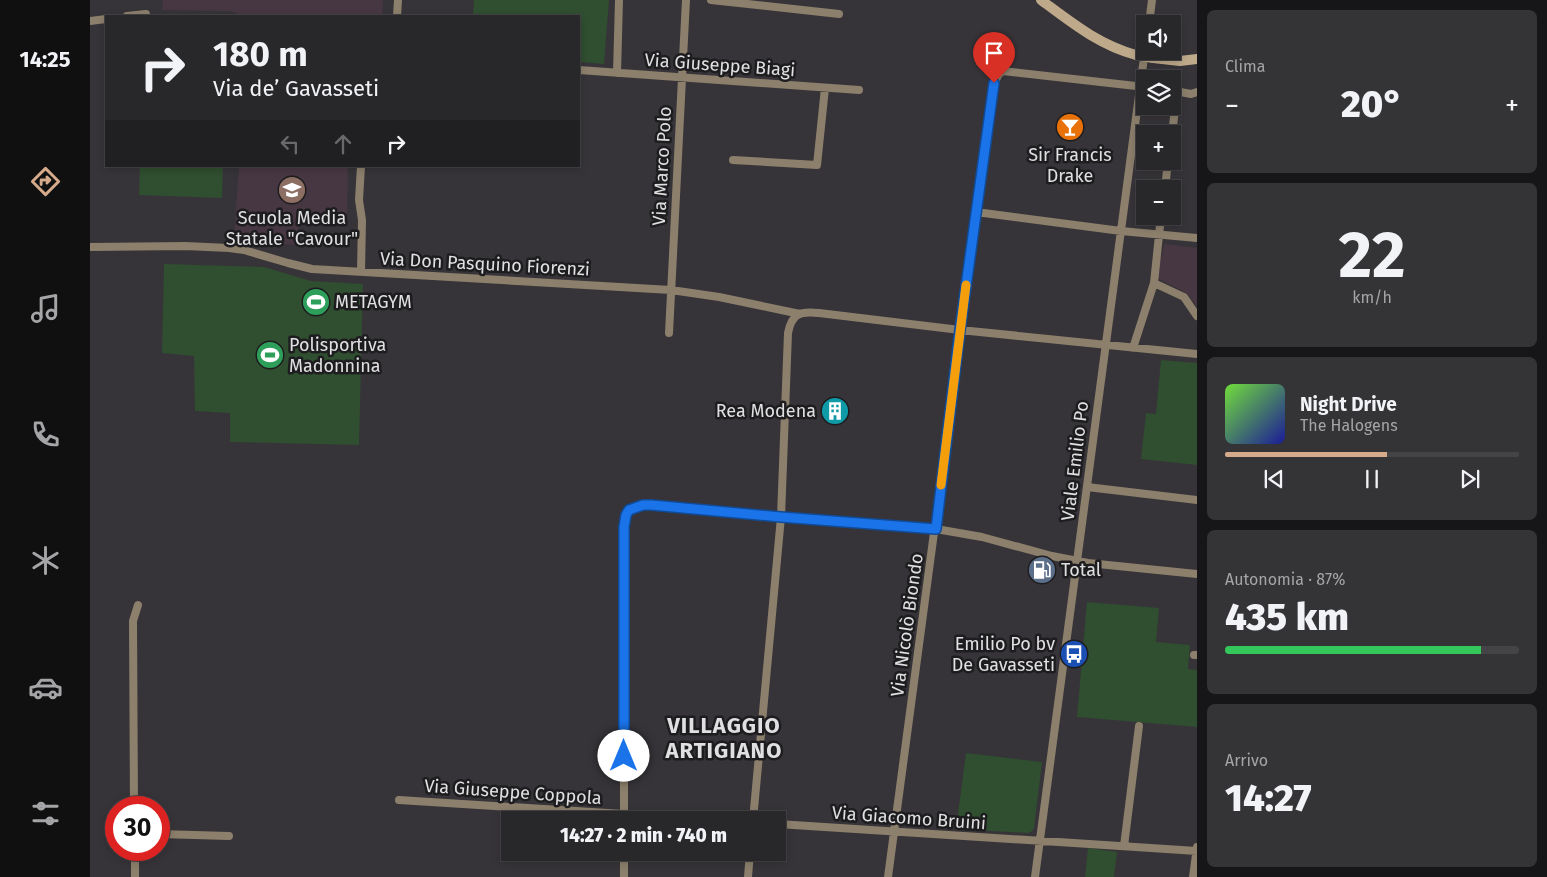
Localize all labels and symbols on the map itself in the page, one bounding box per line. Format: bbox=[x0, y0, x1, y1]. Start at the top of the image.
pin bbox=[973, 32, 1015, 83]
street label: Via Giuseppe Biagi bbox=[644, 49, 796, 81]
street label: Via Marco Polo bbox=[648, 106, 676, 226]
bar icon: Sir Francis Drake bbox=[1055, 112, 1085, 142]
place label: Sir Francis Drake bbox=[1028, 144, 1112, 187]
school or university icon: Scuola Media Statale "Cavour" bbox=[277, 175, 307, 205]
place label: Scuola Media Statale "Cavour" bbox=[226, 207, 358, 250]
street label: Via Don Pasquino Fiorenzi bbox=[379, 248, 591, 280]
sports icon: METAGYM bbox=[301, 287, 331, 317]
place label: METAGYM bbox=[335, 291, 412, 313]
place label: Polisportiva Madonnina bbox=[289, 334, 386, 377]
sports icon: Polisportiva Madonnina bbox=[255, 340, 285, 370]
building icon: Rea Modena bbox=[820, 396, 850, 426]
place label: Rea Modena bbox=[716, 400, 816, 422]
street label: Viale Emilio Po bbox=[1057, 400, 1093, 522]
street label: Via Nicolò Biondo bbox=[886, 552, 928, 698]
fuel station icon: Total bbox=[1027, 555, 1057, 585]
place label: Total bbox=[1061, 559, 1101, 581]
place label: Emilio Po bv De Gavasseti bbox=[952, 633, 1055, 676]
bus stop icon: Emilio Po bv De Gavasseti bbox=[1059, 639, 1089, 669]
district label: VILLAGGIO ARTIGIANO bbox=[665, 712, 782, 764]
position arrow bbox=[597, 729, 649, 781]
street label: Via Giuseppe Coppola bbox=[424, 775, 602, 809]
speed limit sign: 30 bbox=[105, 796, 170, 861]
street label: Via Giacomo Bruini bbox=[831, 802, 987, 834]

